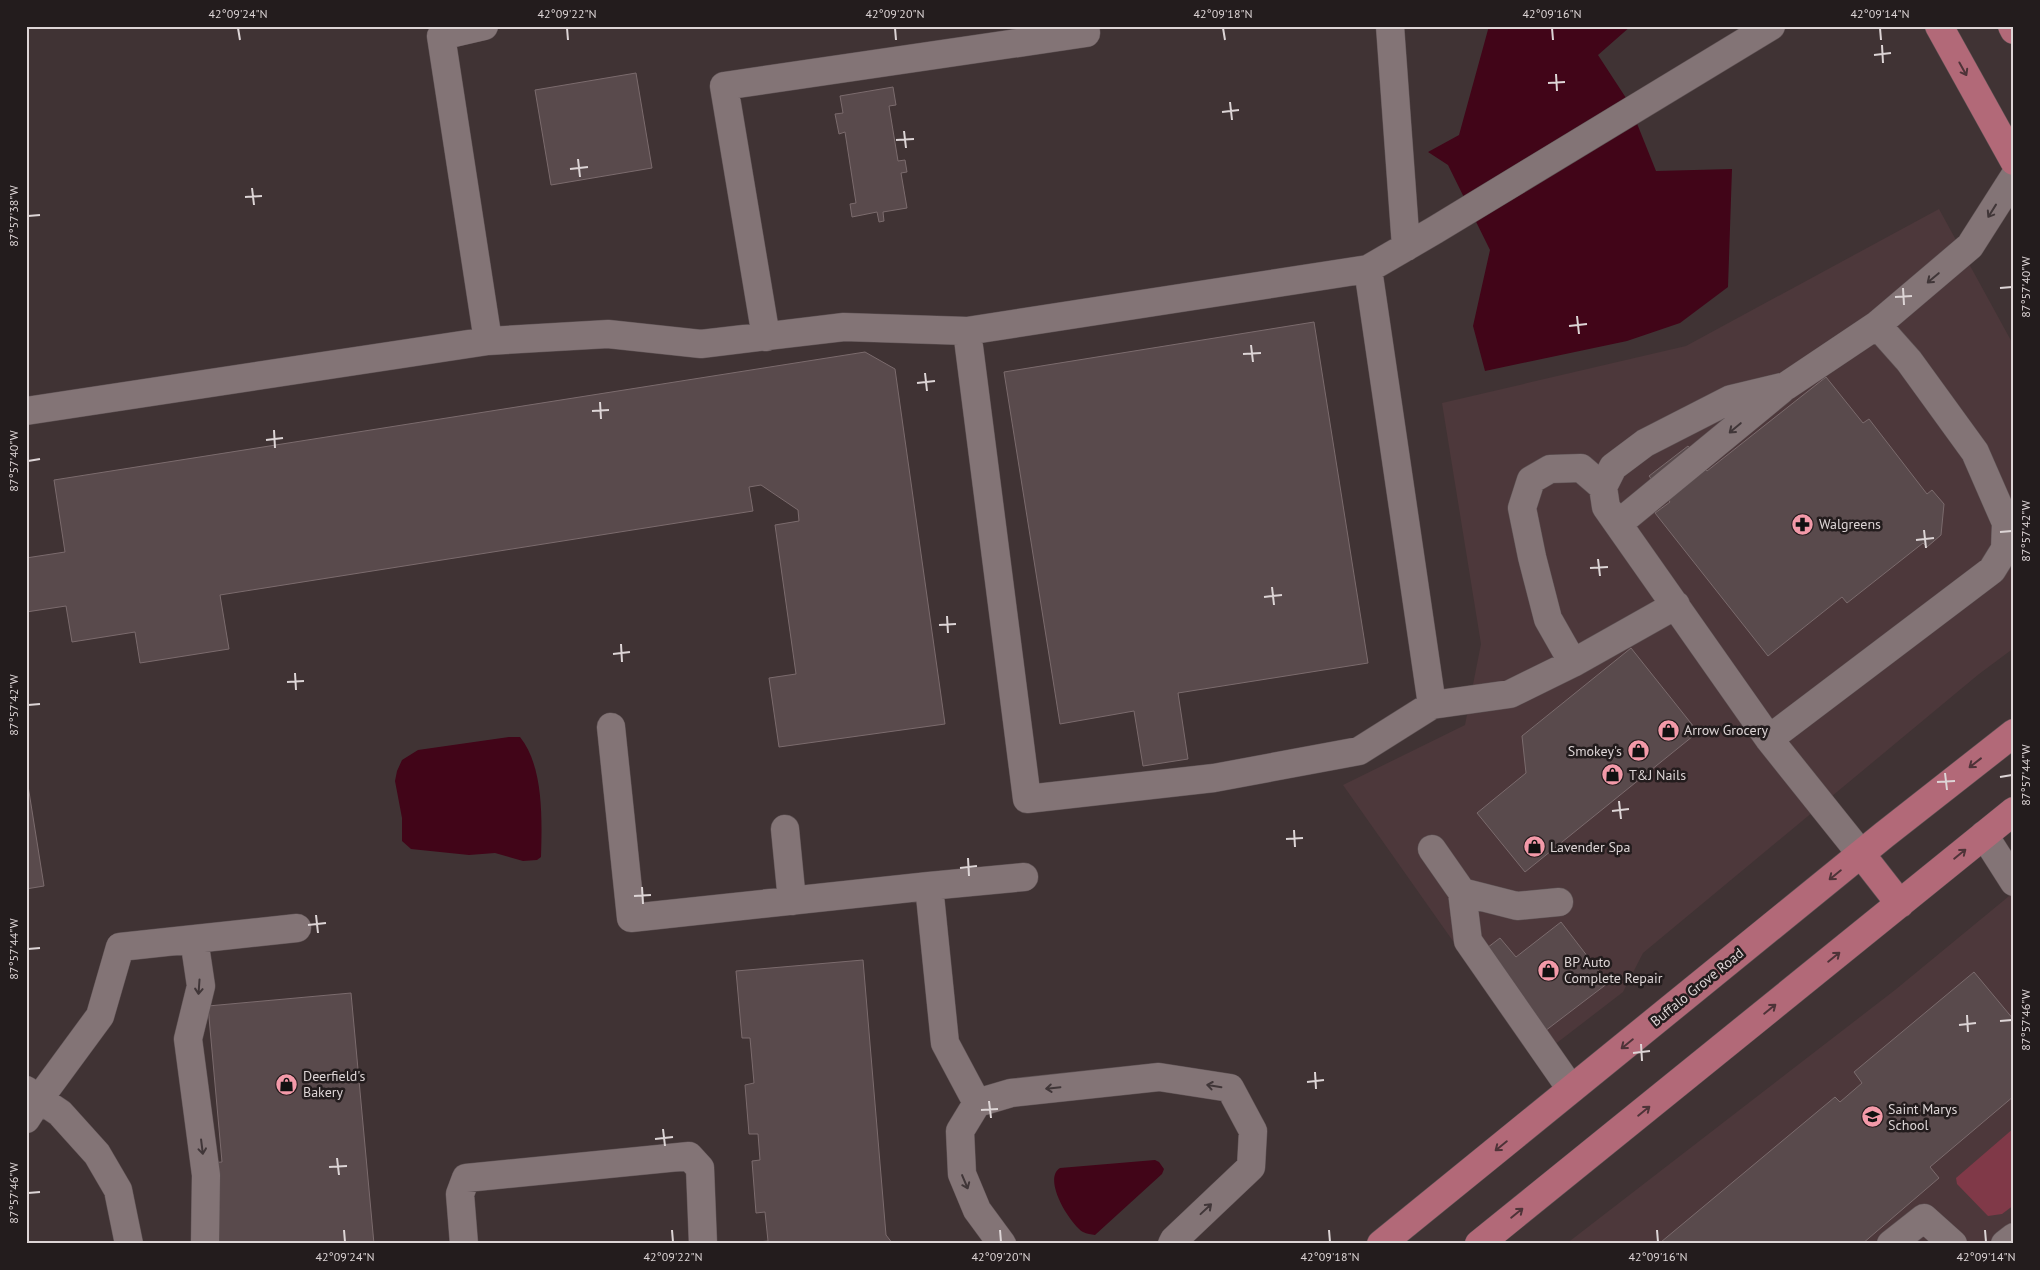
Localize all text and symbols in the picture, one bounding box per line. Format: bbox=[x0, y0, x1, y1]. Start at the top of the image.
text: 42°09'24"N bbox=[208, 6, 268, 21]
text: 42°09'22"N bbox=[537, 6, 597, 21]
text: 42°09'20"N bbox=[865, 6, 925, 21]
text: 42°09'18"N bbox=[1193, 6, 1253, 21]
text: 42°09'16"N bbox=[1522, 6, 1582, 21]
text: 42°09'14"N bbox=[1850, 6, 1910, 21]
one-way arrow bbox=[1958, 61, 1968, 76]
text: 87°57'38"W bbox=[6, 185, 21, 247]
one-way arrow bbox=[1987, 204, 1997, 218]
text: 87°57'40"W bbox=[2018, 256, 2033, 318]
one-way arrow bbox=[1927, 272, 1940, 283]
one-way arrow bbox=[1728, 422, 1741, 434]
text: 87°57'40"W bbox=[6, 430, 21, 492]
text: 87°57'42"W bbox=[2018, 500, 2033, 562]
pharmacy icon: Walgreens bbox=[1791, 512, 1815, 536]
place label: Walgreens bbox=[1819, 515, 1881, 533]
text: 87°57'42"W bbox=[6, 674, 21, 736]
shop icon: Arrow Grocery bbox=[1656, 718, 1680, 742]
place label: Arrow Grocery bbox=[1684, 721, 1768, 739]
shop icon: Smokey's bbox=[1626, 739, 1650, 763]
place label: Smokey's bbox=[1568, 742, 1622, 760]
text: 87°57'44"W bbox=[2018, 744, 2033, 806]
one-way arrow bbox=[1969, 757, 1982, 768]
shop icon: T&J Nails bbox=[1601, 763, 1625, 787]
place label: T&J Nails bbox=[1629, 766, 1686, 784]
shop icon: Lavender Spa bbox=[1522, 835, 1546, 859]
place label: Lavender Spa bbox=[1550, 838, 1630, 856]
one-way arrow bbox=[1954, 849, 1967, 860]
one-way arrow bbox=[1829, 870, 1842, 881]
text: 87°57'44"W bbox=[6, 918, 21, 980]
street label: Buffalo Grove Road bbox=[1647, 944, 1747, 1030]
one-way arrow bbox=[1827, 951, 1840, 962]
place label: BP Auto Complete Repair bbox=[1564, 953, 1663, 987]
shop icon: BP Auto Complete Repair bbox=[1536, 958, 1560, 982]
one-way arrow bbox=[195, 979, 204, 995]
text: 87°57'46"W bbox=[2018, 989, 2033, 1051]
one-way arrow bbox=[1763, 1003, 1776, 1014]
one-way arrow bbox=[1621, 1038, 1634, 1049]
place label: Deerfield's Bakery bbox=[303, 1067, 365, 1101]
shop icon: Deerfield's Bakery bbox=[275, 1072, 299, 1096]
one-way arrow bbox=[1207, 1080, 1223, 1090]
one-way arrow bbox=[1045, 1083, 1061, 1093]
place label: Saint Marys School bbox=[1888, 1100, 1958, 1134]
one-way arrow bbox=[1637, 1105, 1650, 1116]
school or university icon: Saint Marys School bbox=[1860, 1105, 1884, 1129]
one-way arrow bbox=[197, 1139, 207, 1155]
one-way arrow bbox=[1495, 1141, 1508, 1152]
text: 87°57'46"W bbox=[6, 1162, 21, 1224]
one-way arrow bbox=[960, 1174, 970, 1189]
one-way arrow bbox=[1199, 1203, 1212, 1215]
one-way arrow bbox=[1511, 1208, 1524, 1219]
text: 42°09'24"N bbox=[315, 1249, 375, 1264]
text: 42°09'22"N bbox=[643, 1249, 703, 1264]
text: 42°09'20"N bbox=[971, 1249, 1031, 1264]
text: 42°09'18"N bbox=[1300, 1249, 1360, 1264]
text: 42°09'16"N bbox=[1628, 1249, 1688, 1264]
text: 42°09'14"N bbox=[1956, 1249, 2016, 1264]

